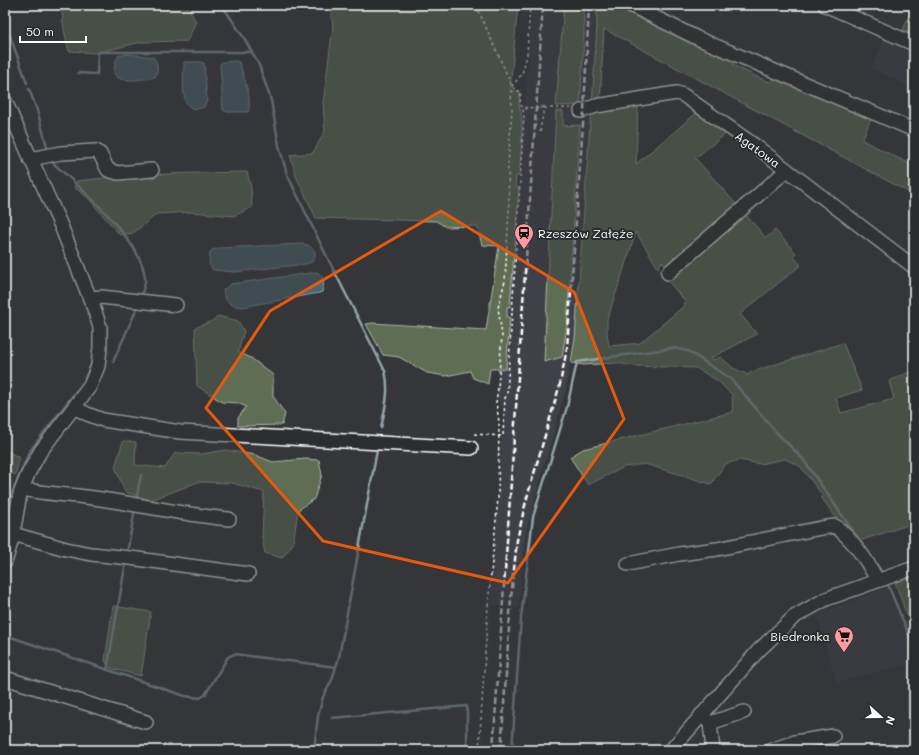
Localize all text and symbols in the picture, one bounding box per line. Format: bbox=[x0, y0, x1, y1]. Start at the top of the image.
scale bar bbox=[20, 18, 86, 44]
text: 50 m bbox=[26, 23, 54, 39]
street label: Agatowa bbox=[732, 127, 784, 171]
station icon: Rzeszów Załęże bbox=[513, 222, 535, 250]
place label: Rzeszów Załęże bbox=[538, 225, 633, 241]
supermarket icon: Biedronka bbox=[833, 625, 855, 653]
place label: Biedronka bbox=[770, 628, 830, 644]
north arrow bbox=[861, 697, 901, 737]
text: N bbox=[882, 714, 899, 727]

